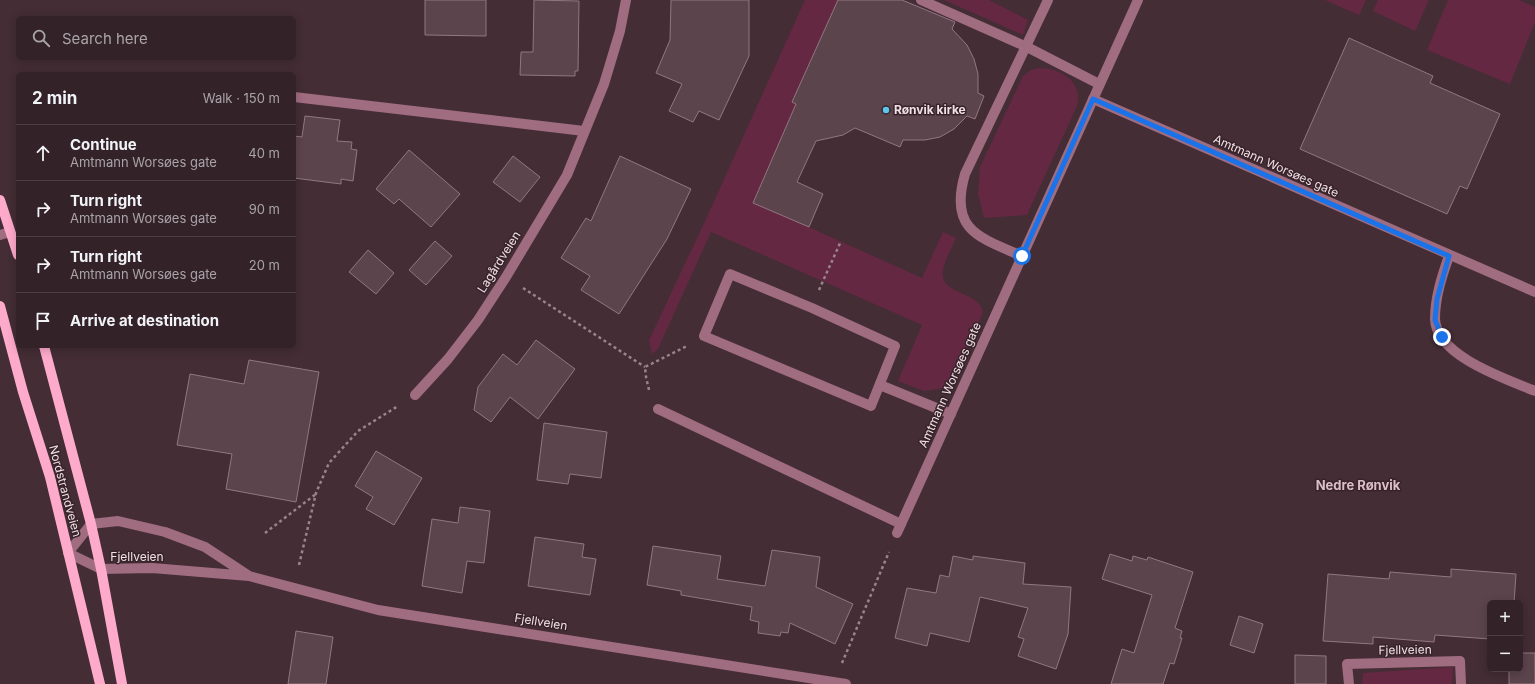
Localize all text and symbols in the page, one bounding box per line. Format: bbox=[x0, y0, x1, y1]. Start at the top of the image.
search box bbox=[16, 16, 296, 60]
icon: search bbox=[30, 27, 52, 49]
text: Search here bbox=[62, 29, 148, 48]
text: 2 min bbox=[32, 88, 77, 108]
text: Walk · 150 m bbox=[203, 90, 280, 106]
place label: Rønvik kirke bbox=[894, 102, 966, 117]
marker: Rønvik kirke bbox=[881, 105, 891, 115]
street label: Amtmann Worsøes gate bbox=[1211, 131, 1341, 200]
text: Continue bbox=[70, 135, 137, 154]
icon: ahead bbox=[32, 142, 54, 164]
text: 40 m bbox=[248, 145, 280, 161]
text: Amtmann Worsøes gate bbox=[70, 154, 217, 170]
text: Turn right bbox=[70, 191, 142, 210]
icon: right bbox=[32, 198, 54, 220]
text: 90 m bbox=[249, 201, 280, 217]
text: Amtmann Worsøes gate bbox=[70, 210, 217, 226]
street label: Lagårdveien bbox=[474, 228, 523, 295]
text: Turn right bbox=[70, 247, 142, 266]
route start bbox=[1013, 247, 1031, 265]
icon: right bbox=[32, 254, 54, 276]
text: 20 m bbox=[249, 257, 280, 273]
text: Amtmann Worsøes gate bbox=[70, 266, 217, 282]
icon: arrive bbox=[32, 310, 54, 332]
text: Arrive at destination bbox=[70, 311, 219, 330]
street label: Amtmann Worsøes gate bbox=[915, 320, 984, 450]
route end bbox=[1433, 328, 1451, 346]
street label: Nordstrandveien bbox=[46, 443, 85, 538]
district label: Nedre Rønvik bbox=[1316, 477, 1401, 493]
street label: Fjellveien bbox=[110, 549, 164, 564]
map controls bbox=[1487, 600, 1523, 672]
button: + bbox=[1487, 600, 1523, 636]
street label: Fjellveien bbox=[514, 610, 569, 633]
button: − bbox=[1487, 636, 1523, 672]
street label: Fjellveien bbox=[1378, 642, 1432, 657]

